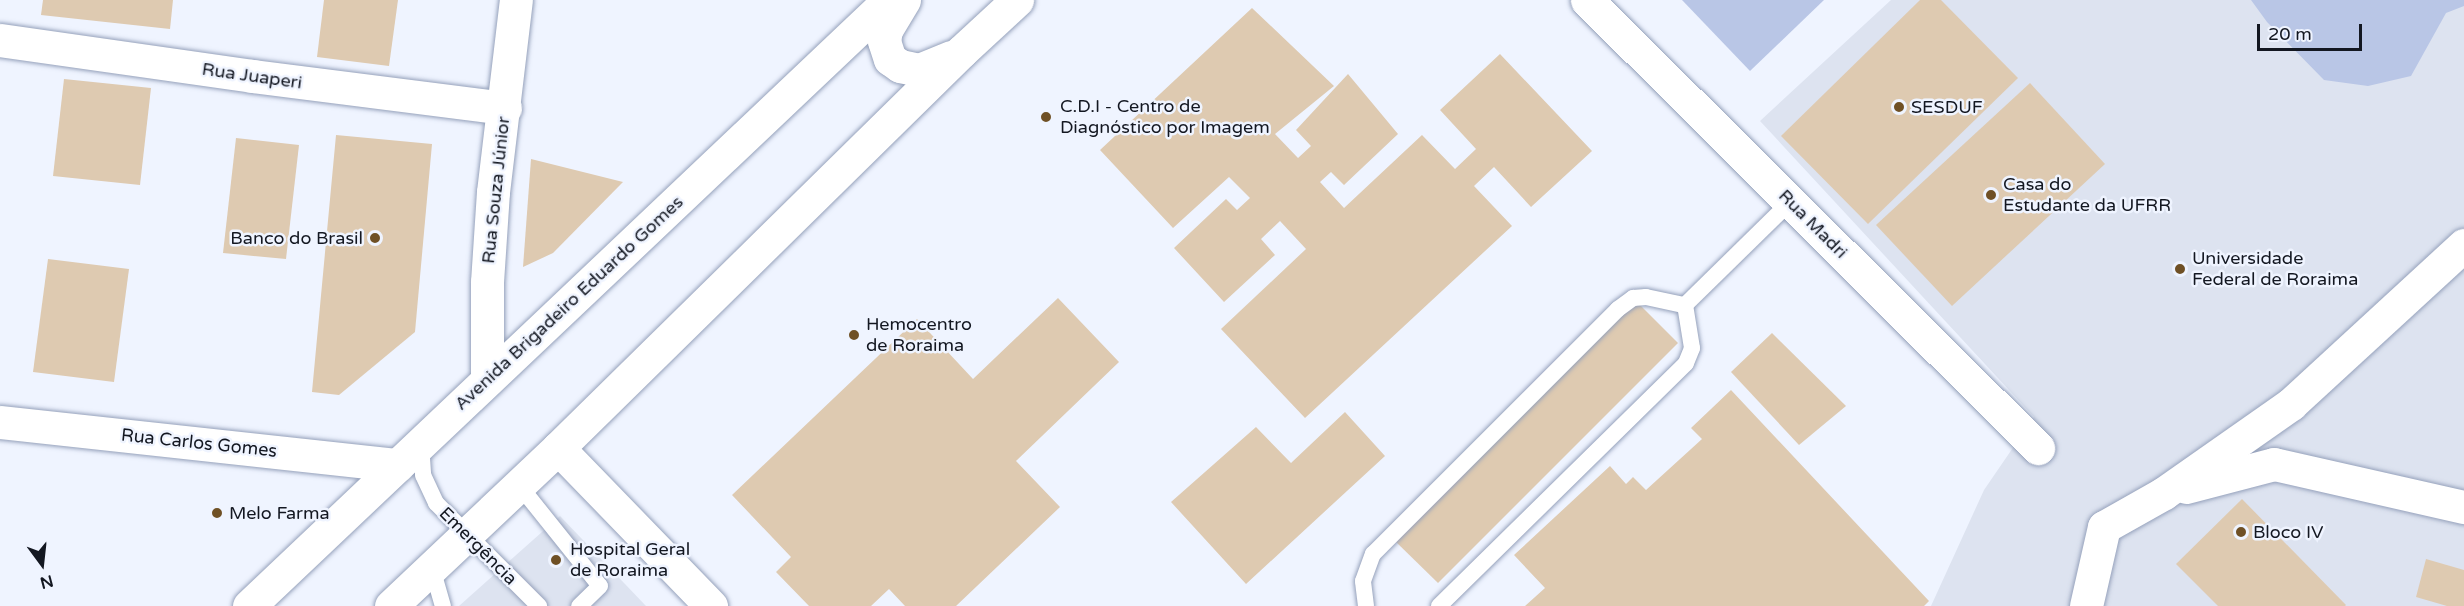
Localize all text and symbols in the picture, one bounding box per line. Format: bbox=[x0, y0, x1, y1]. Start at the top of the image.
scale bar bbox=[2260, 12, 2365, 50]
text: 20 m bbox=[2268, 23, 2312, 45]
street label: Rua Juaperi bbox=[201, 58, 303, 94]
place label: C.D.I - Centro de Diagnóstico por Imagem bbox=[1060, 96, 1270, 138]
place label: SESDUF bbox=[1911, 96, 1983, 118]
marker: SESDUF bbox=[1892, 100, 1906, 114]
marker: C.D.I - Centro de Diagnóstico por Imagem bbox=[1037, 108, 1055, 126]
street label: Rua Souza Júnior bbox=[478, 115, 514, 265]
place label: Casa do Estudante da UFRR bbox=[2003, 174, 2171, 216]
street label: Rua Madri bbox=[1774, 185, 1852, 263]
marker: Casa do Estudante da UFRR bbox=[1984, 188, 1998, 202]
street label: Avenida Brigadeiro Eduardo Gomes bbox=[450, 191, 688, 415]
place label: Banco do Brasil bbox=[230, 227, 363, 249]
marker: Banco do Brasil bbox=[368, 231, 382, 245]
place label: Universidade Federal de Roraima bbox=[2192, 248, 2358, 290]
marker: Universidade Federal de Roraima bbox=[2173, 262, 2187, 276]
place label: Hemocentro de Roraima bbox=[866, 314, 972, 356]
marker: Hemocentro de Roraima bbox=[847, 328, 861, 342]
street label: Rua Carlos Gomes bbox=[120, 424, 278, 462]
place label: Melo Farma bbox=[229, 502, 330, 524]
street label: Emergência bbox=[435, 503, 521, 589]
marker: Melo Farma bbox=[210, 506, 224, 520]
place label: Bloco IV bbox=[2253, 521, 2324, 543]
marker: Bloco IV bbox=[2234, 525, 2248, 539]
north arrow bbox=[12, 534, 72, 594]
place label: Hospital Geral de Roraima bbox=[570, 539, 690, 582]
marker: Hospital Geral de Roraima bbox=[547, 551, 565, 569]
text: N bbox=[38, 570, 55, 593]

